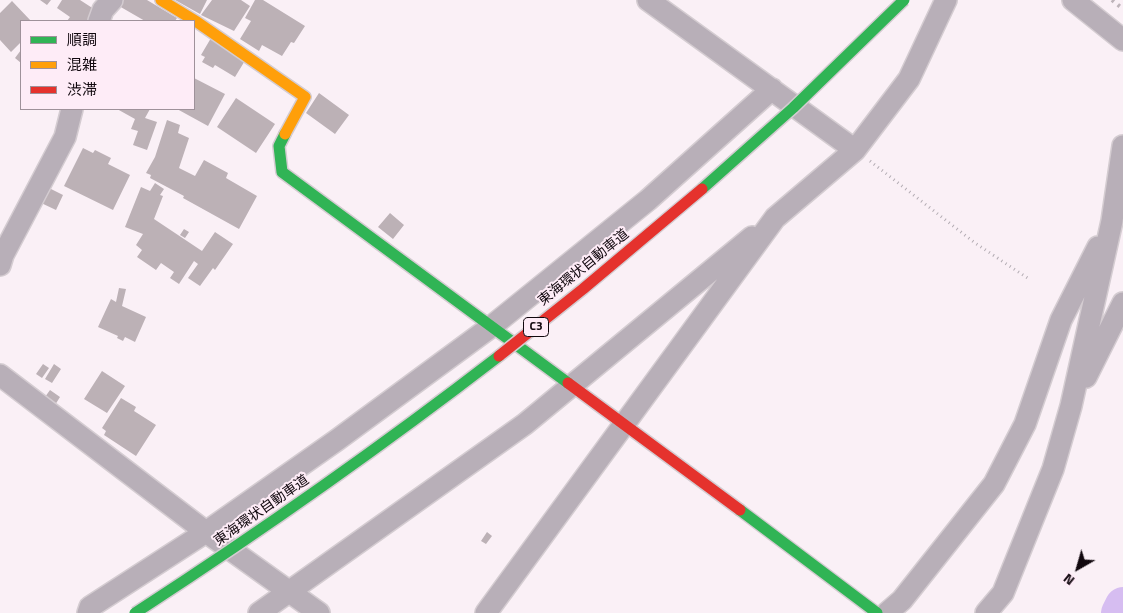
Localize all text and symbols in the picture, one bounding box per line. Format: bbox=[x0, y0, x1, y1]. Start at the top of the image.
legend bbox=[20, 20, 195, 110]
text: 順調 bbox=[67, 28, 97, 51]
text: 混雑 bbox=[67, 53, 97, 76]
text: 渋滞 bbox=[67, 78, 97, 101]
street label: 東海環状自動車道 bbox=[535, 226, 633, 310]
road number: C3 bbox=[524, 318, 548, 337]
street label: 東海環状自動車道 bbox=[211, 472, 313, 550]
north arrow bbox=[1053, 543, 1103, 593]
text: N bbox=[1058, 569, 1079, 591]

